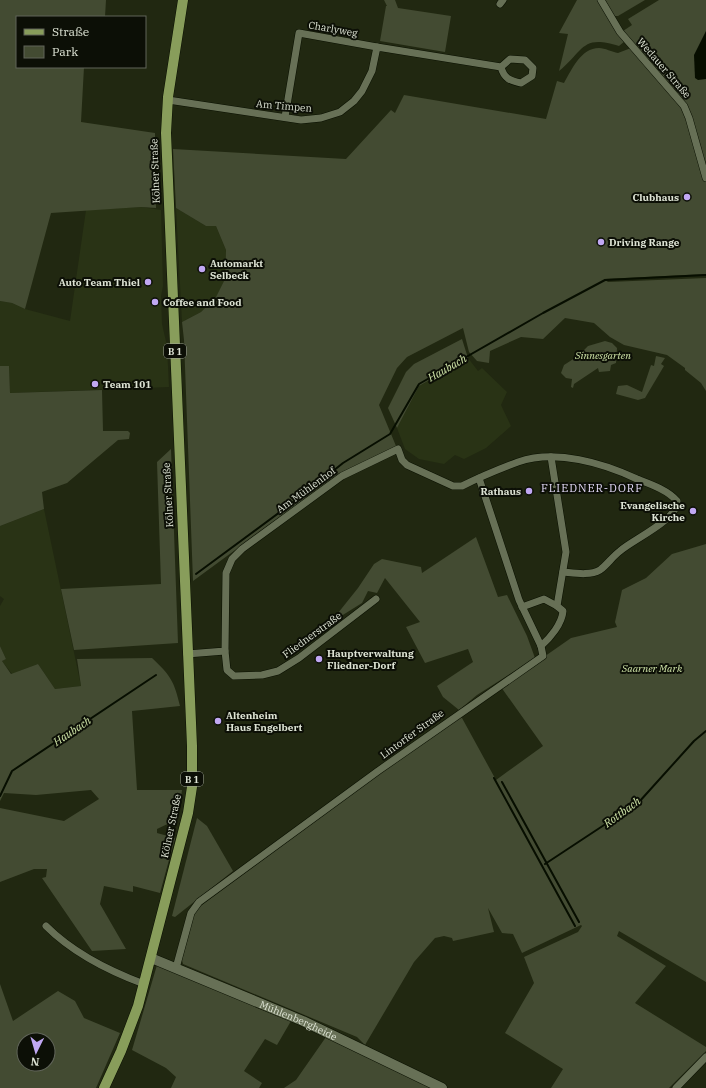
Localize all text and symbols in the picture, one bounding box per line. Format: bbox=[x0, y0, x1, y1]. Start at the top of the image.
legend bbox=[16, 16, 146, 68]
street label: Charlyweg bbox=[307, 18, 359, 40]
text: Straße bbox=[52, 24, 89, 39]
street label: Wedauer Straße bbox=[634, 35, 694, 101]
text: Park bbox=[52, 44, 78, 59]
street label: Am Timpen bbox=[256, 97, 313, 115]
street label: Kölner Straße bbox=[147, 138, 163, 204]
place label: Clubhaus bbox=[633, 191, 679, 204]
marker: Clubhaus bbox=[682, 192, 692, 202]
place label: Driving Range bbox=[609, 236, 680, 249]
marker: Driving Range bbox=[596, 237, 606, 247]
place label: Automarkt Selbeck bbox=[210, 257, 263, 282]
marker: Automarkt Selbeck bbox=[197, 264, 207, 274]
place label: Auto Team Thiel bbox=[59, 276, 140, 289]
marker: Auto Team Thiel bbox=[143, 277, 153, 287]
place label: Coffee and Food bbox=[163, 296, 242, 309]
marker: Coffee and Food bbox=[150, 297, 160, 307]
road number: B 1 bbox=[164, 344, 186, 358]
park label: Sinnesgarten bbox=[574, 349, 631, 362]
water label: Haubach bbox=[424, 351, 469, 385]
place label: Team 101 bbox=[103, 378, 151, 391]
marker: Team 101 bbox=[90, 379, 100, 389]
street label: Kölner Straße bbox=[160, 462, 176, 528]
street label: Am Mühlenhof bbox=[274, 464, 339, 516]
district label: FLIEDNER-DORF bbox=[541, 481, 643, 495]
place label: Rathaus bbox=[480, 485, 521, 498]
marker: Rathaus bbox=[524, 486, 534, 496]
place label: Evangelische Kirche bbox=[620, 499, 685, 524]
marker: Evangelische Kirche bbox=[688, 506, 698, 516]
street label: Fliednerstraße bbox=[280, 609, 344, 661]
place label: Hauptverwaltung Fliedner-Dorf bbox=[327, 647, 414, 672]
marker: Hauptverwaltung Fliedner-Dorf bbox=[314, 654, 324, 664]
park label: Saarner Mark bbox=[621, 662, 683, 675]
street label: Lintorfer Straße bbox=[378, 706, 446, 762]
place label: Altenheim Haus Engelbert bbox=[226, 709, 302, 734]
water label: Haubach bbox=[50, 713, 94, 749]
marker: Altenheim Haus Engelbert bbox=[213, 716, 223, 726]
road number: B 1 bbox=[181, 772, 203, 786]
street label: Kölner Straße bbox=[158, 793, 184, 859]
water label: Rottbach bbox=[600, 794, 643, 831]
street label: Mühlenbergheide bbox=[258, 997, 339, 1043]
north arrow bbox=[16, 1032, 56, 1072]
text: N bbox=[30, 1055, 40, 1069]

